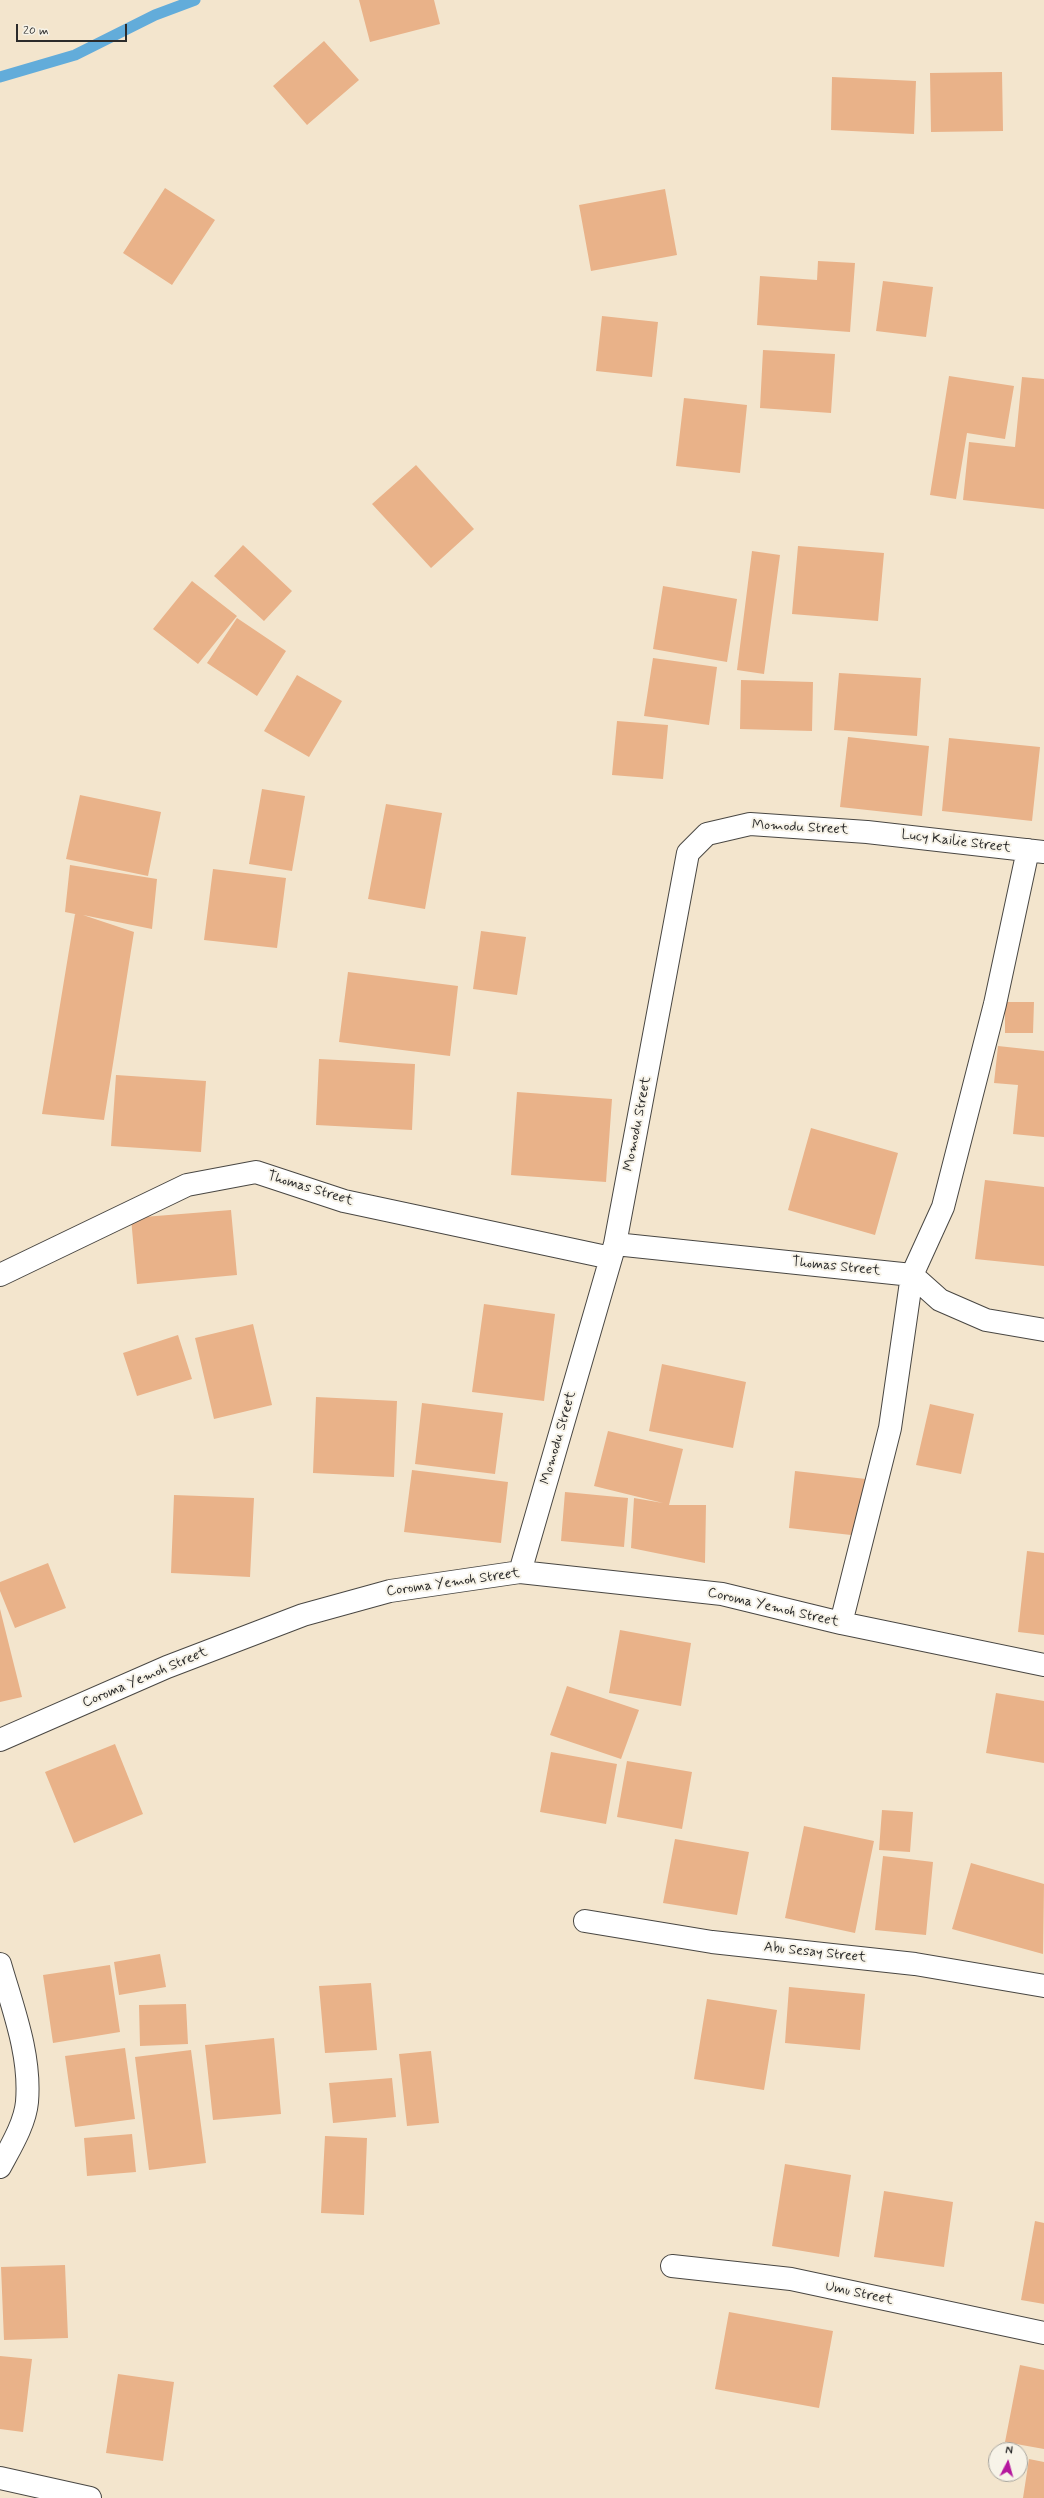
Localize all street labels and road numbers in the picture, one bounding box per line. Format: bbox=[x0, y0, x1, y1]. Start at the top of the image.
street label: Momodu Street bbox=[752, 817, 848, 839]
street label: Lucy Kailie Street bbox=[900, 827, 1012, 857]
street label: Momodu Street bbox=[621, 1075, 655, 1173]
street label: Thomas Street bbox=[265, 1168, 355, 1210]
street label: Thomas Street bbox=[791, 1254, 881, 1280]
street label: Momodu Street bbox=[538, 1389, 580, 1487]
street label: Coroma Yemoh Street bbox=[385, 1565, 521, 1601]
street label: Coroma Yemoh Street bbox=[706, 1585, 840, 1631]
street label: Coroma Yemoh Street bbox=[80, 1644, 210, 1712]
street label: Abu Sesay Street bbox=[763, 1939, 867, 1967]
street label: Umu Street bbox=[824, 2279, 894, 2309]

